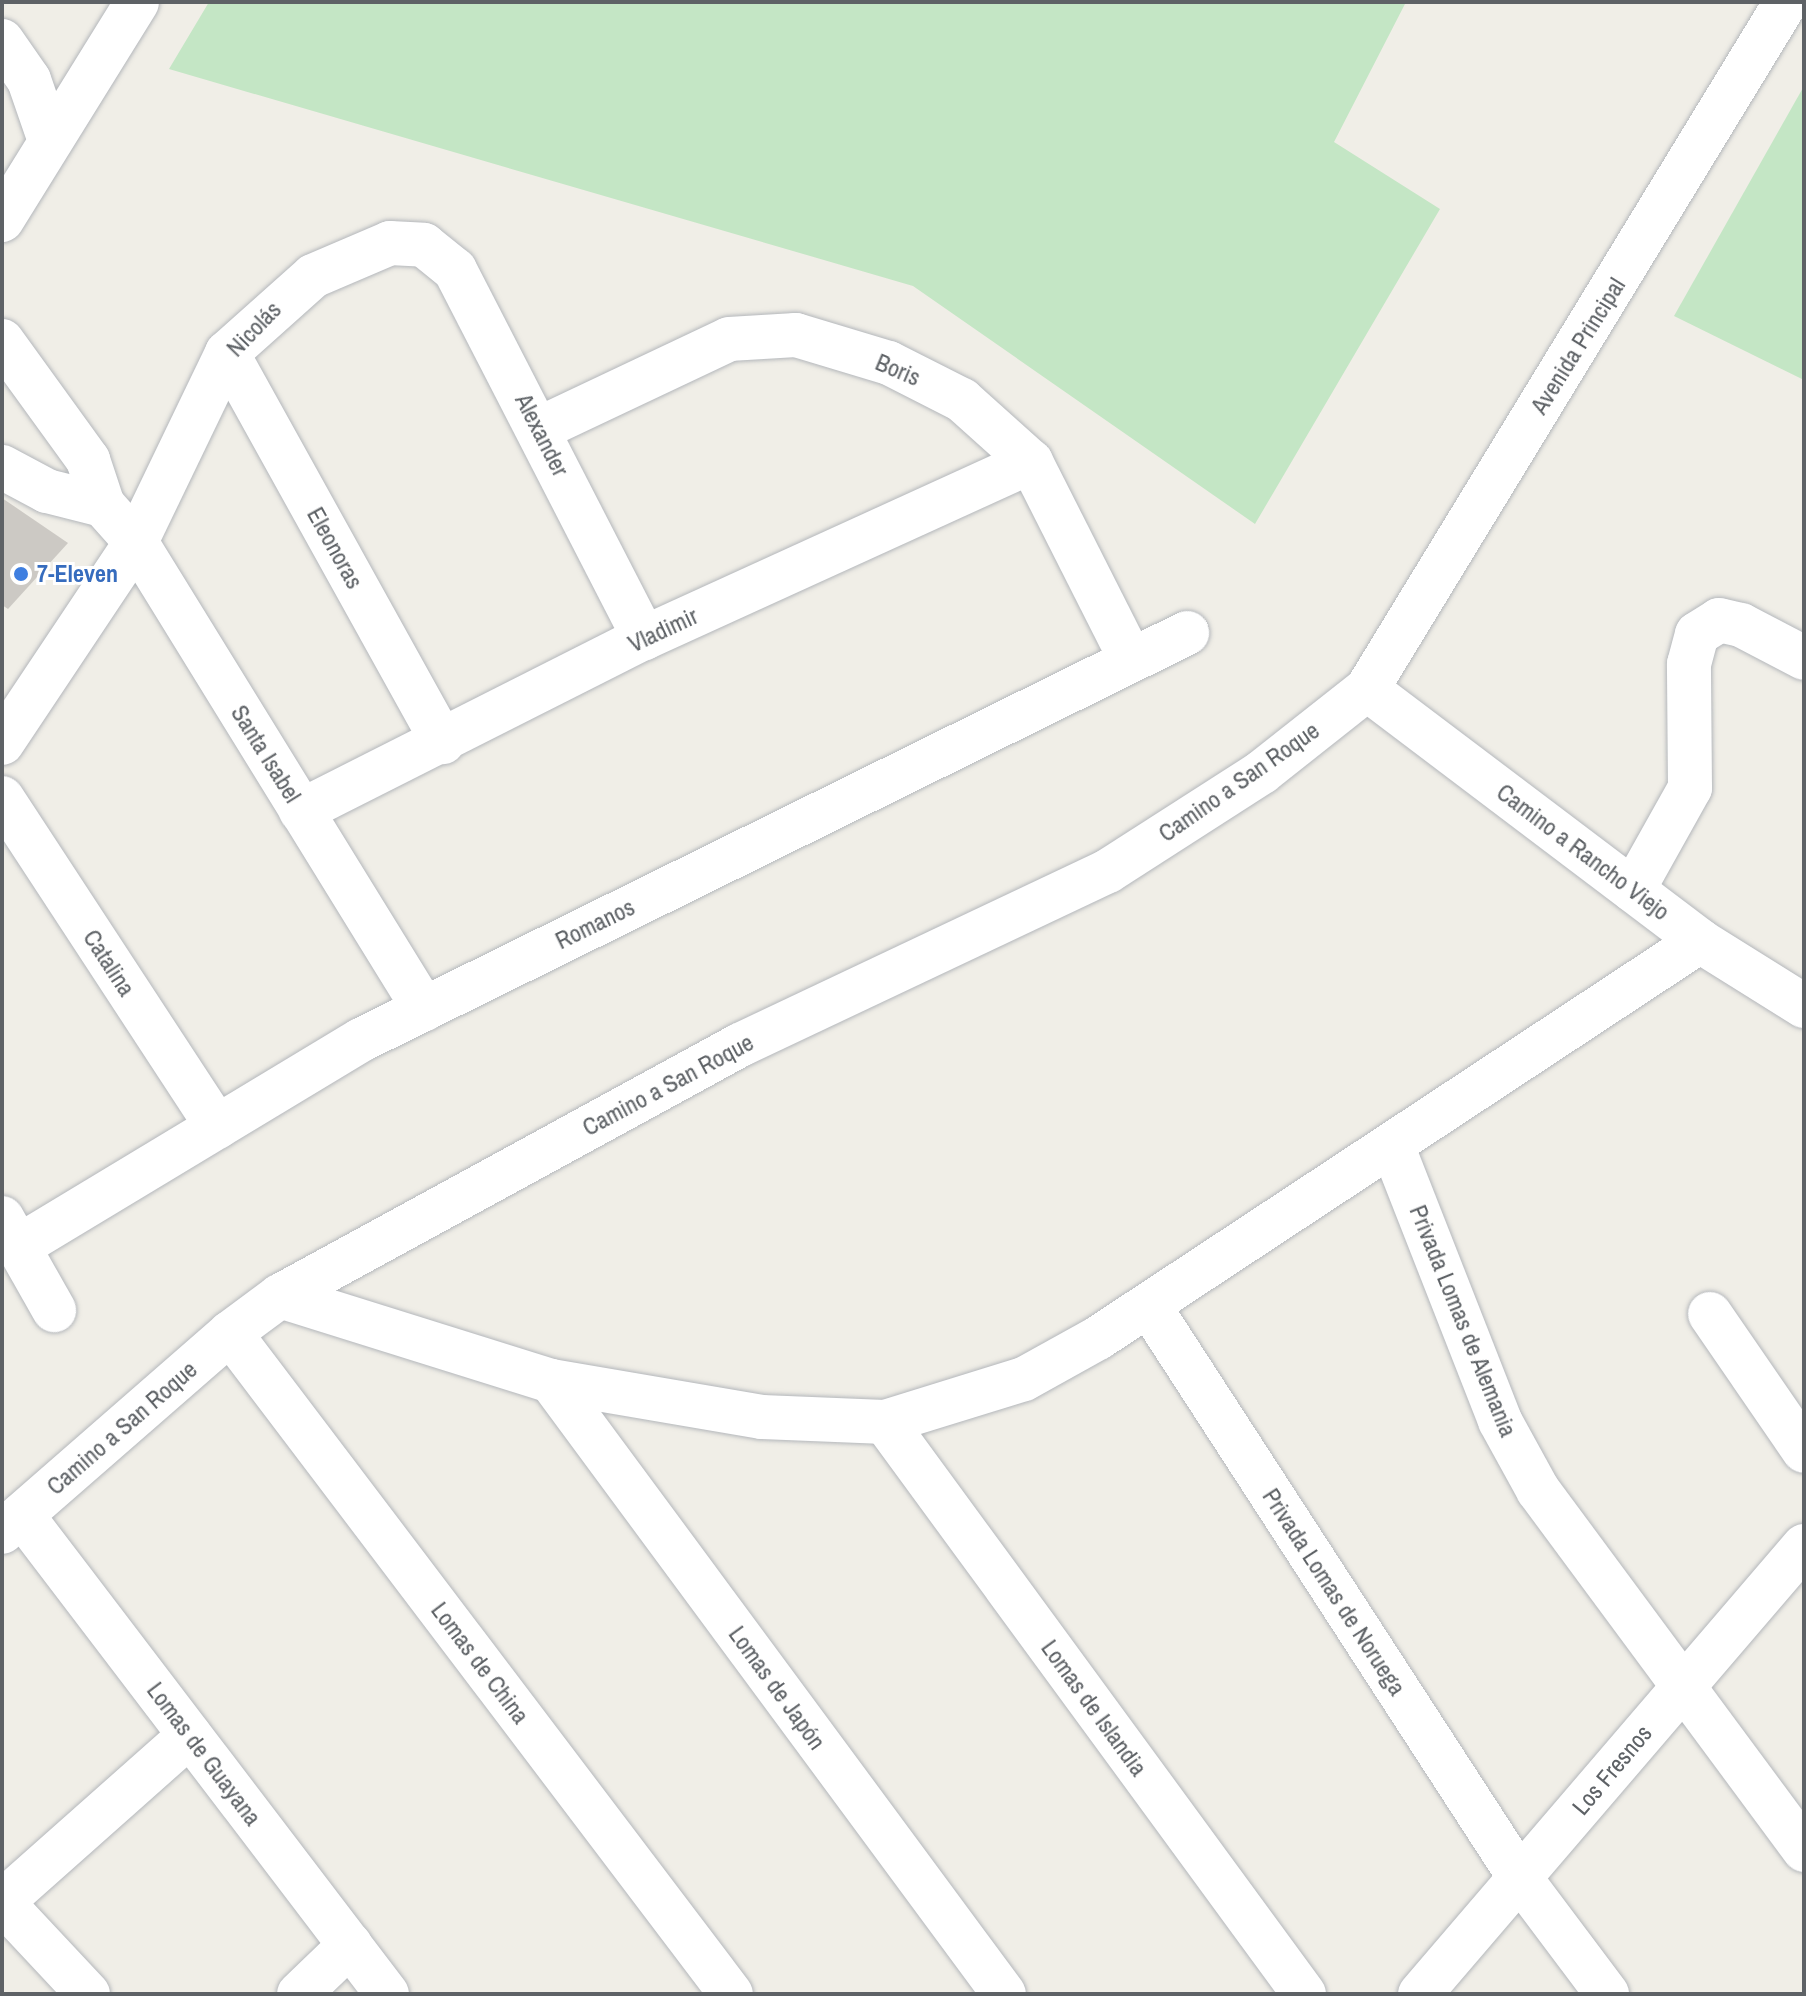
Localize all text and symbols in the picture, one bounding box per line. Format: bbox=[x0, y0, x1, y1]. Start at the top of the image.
street label: Avenida Principal bbox=[1525, 273, 1631, 419]
street label: Nicolás bbox=[221, 295, 287, 363]
street label: Boris bbox=[871, 348, 925, 392]
street label: Alexander bbox=[509, 389, 575, 481]
street label: Eleonoras bbox=[301, 502, 369, 594]
place label: 7-Eleven bbox=[37, 560, 118, 588]
marker: 7-Eleven bbox=[12, 565, 30, 583]
street label: Vladimir bbox=[624, 601, 702, 659]
street label: Santa Isabel bbox=[225, 700, 307, 808]
street label: Camino a San Roque bbox=[1153, 716, 1325, 848]
street label: Camino a Rancho Viejo bbox=[1491, 778, 1675, 926]
street label: Romanos bbox=[551, 893, 639, 955]
street label: Catalina bbox=[77, 924, 141, 1002]
street label: Camino a San Roque bbox=[578, 1028, 758, 1142]
street label: Privada Lomas de Alemania bbox=[1403, 1200, 1523, 1442]
street label: Camino a San Roque bbox=[41, 1355, 203, 1501]
street label: Privada Lomas de Noruega bbox=[1256, 1483, 1412, 1701]
street label: Lomas de China bbox=[425, 1597, 535, 1729]
street label: Lomas de Japón bbox=[723, 1621, 831, 1755]
street label: Lomas de Islandia bbox=[1035, 1634, 1153, 1782]
street label: Lomas de Guayana bbox=[141, 1677, 267, 1831]
street label: Los Fresnos bbox=[1566, 1719, 1658, 1821]

